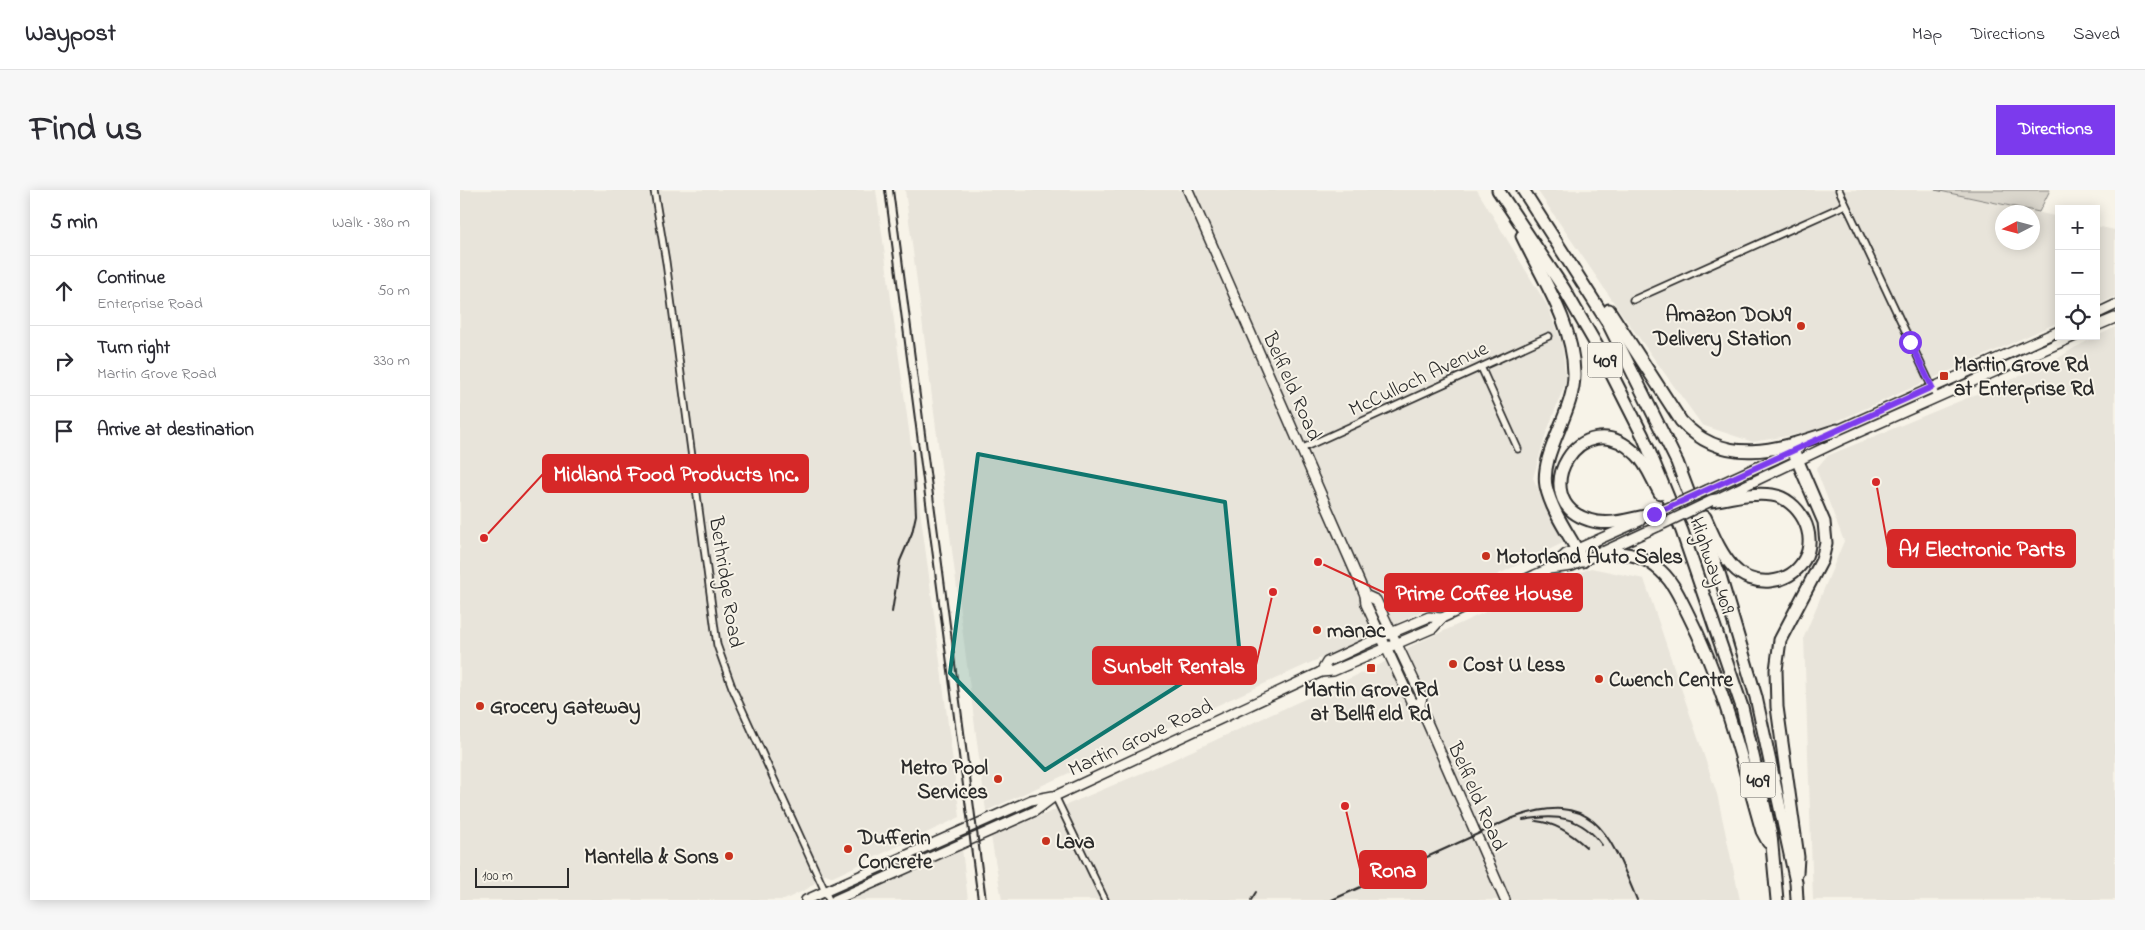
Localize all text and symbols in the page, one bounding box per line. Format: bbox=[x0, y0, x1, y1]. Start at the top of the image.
text: Waypost bbox=[25, 17, 116, 52]
text: Map bbox=[1912, 22, 1942, 48]
text: Directions bbox=[1970, 22, 2045, 48]
text: Saved bbox=[2073, 22, 2120, 48]
text: Find us bbox=[30, 105, 142, 156]
button: Directions bbox=[1996, 105, 2115, 155]
north arrow bbox=[1995, 205, 2040, 250]
map controls bbox=[2055, 205, 2100, 340]
button: + bbox=[2055, 205, 2100, 250]
text: 5 min bbox=[50, 208, 98, 238]
text: Walk · 380 m bbox=[332, 211, 410, 235]
button: − bbox=[2055, 250, 2100, 295]
text: Continue bbox=[97, 265, 165, 292]
icon: ahead bbox=[50, 277, 78, 305]
text: 50 m bbox=[378, 279, 410, 303]
text: Enterprise Road bbox=[97, 292, 203, 316]
button: locate bbox=[2055, 295, 2100, 340]
place label: Amazon DON9 Delivery Station bbox=[1652, 301, 1792, 357]
marker: Amazon DON9 Delivery Station bbox=[1795, 320, 1807, 332]
street label: Belfield Road bbox=[1253, 327, 1329, 446]
route start bbox=[1899, 331, 1922, 354]
street label: McCulloch Avenue bbox=[1344, 334, 1494, 425]
text: Turn right bbox=[97, 335, 170, 362]
road number: 409 bbox=[1588, 342, 1622, 378]
icon: right bbox=[50, 347, 78, 375]
text: 330 m bbox=[373, 349, 410, 373]
place label: Martin Grove Rd at Enterprise Rd bbox=[1954, 351, 2094, 405]
text: Martin Grove Road bbox=[97, 362, 216, 386]
marker: Martin Grove Rd at Enterprise Rd bbox=[1938, 370, 1950, 382]
icon: arrive bbox=[50, 417, 78, 445]
text: Arrive at destination bbox=[97, 417, 254, 444]
callout: Midland Food Products Inc. bbox=[543, 455, 808, 492]
text: Midland Food Products Inc. bbox=[553, 460, 799, 492]
route end bbox=[1643, 503, 1666, 526]
street label: Highway 409 bbox=[1679, 513, 1742, 619]
street label: Bethridge Road bbox=[698, 514, 750, 651]
callout: A1 Electronic Parts bbox=[1888, 530, 2075, 567]
text: A1 Electronic Parts bbox=[1898, 535, 2066, 567]
place label: Motorland Auto Sales bbox=[1496, 543, 1683, 573]
marker: Motorland Auto Sales bbox=[1480, 550, 1492, 562]
callout: Prime Coffee House bbox=[1385, 574, 1582, 611]
text: Prime Coffee House bbox=[1396, 579, 1574, 611]
place label: manac bbox=[1327, 617, 1386, 647]
marker: manac bbox=[1311, 624, 1323, 636]
callout: Sunbelt Rentals bbox=[1093, 647, 1256, 684]
place label: Cost U Less bbox=[1463, 651, 1566, 681]
text: Sunbelt Rentals bbox=[1103, 652, 1245, 684]
marker: Cost U Less bbox=[1447, 658, 1459, 670]
marker: Martin Grove Rd at Bellfield Rd bbox=[1365, 662, 1377, 674]
place label: Cwench Centre bbox=[1609, 666, 1733, 696]
marker: Cwench Centre bbox=[1593, 673, 1605, 685]
place label: Martin Grove Rd at Bellfield Rd bbox=[1304, 676, 1438, 730]
street label: Martin Grove Road bbox=[1063, 692, 1218, 786]
place label: Grocery Gateway bbox=[490, 693, 641, 725]
marker: Grocery Gateway bbox=[474, 700, 486, 712]
street label: Belfield Road bbox=[1438, 737, 1514, 856]
place label: Metro Pool Services bbox=[900, 754, 988, 808]
road number: 409 bbox=[1740, 762, 1776, 798]
marker: Metro Pool Services bbox=[992, 773, 1004, 785]
place label: Dufferin Concrete bbox=[857, 824, 933, 878]
place label: Lava bbox=[1056, 828, 1095, 858]
marker: Lava bbox=[1040, 835, 1052, 847]
place label: Mantella & Sons bbox=[584, 843, 719, 873]
marker: Dufferin Concrete bbox=[842, 843, 854, 855]
marker: Mantella & Sons bbox=[723, 850, 735, 862]
callout: Rona bbox=[1360, 851, 1426, 888]
text: Rona bbox=[1370, 856, 1416, 888]
scale bar bbox=[475, 865, 569, 888]
text: 100 m bbox=[482, 866, 513, 887]

